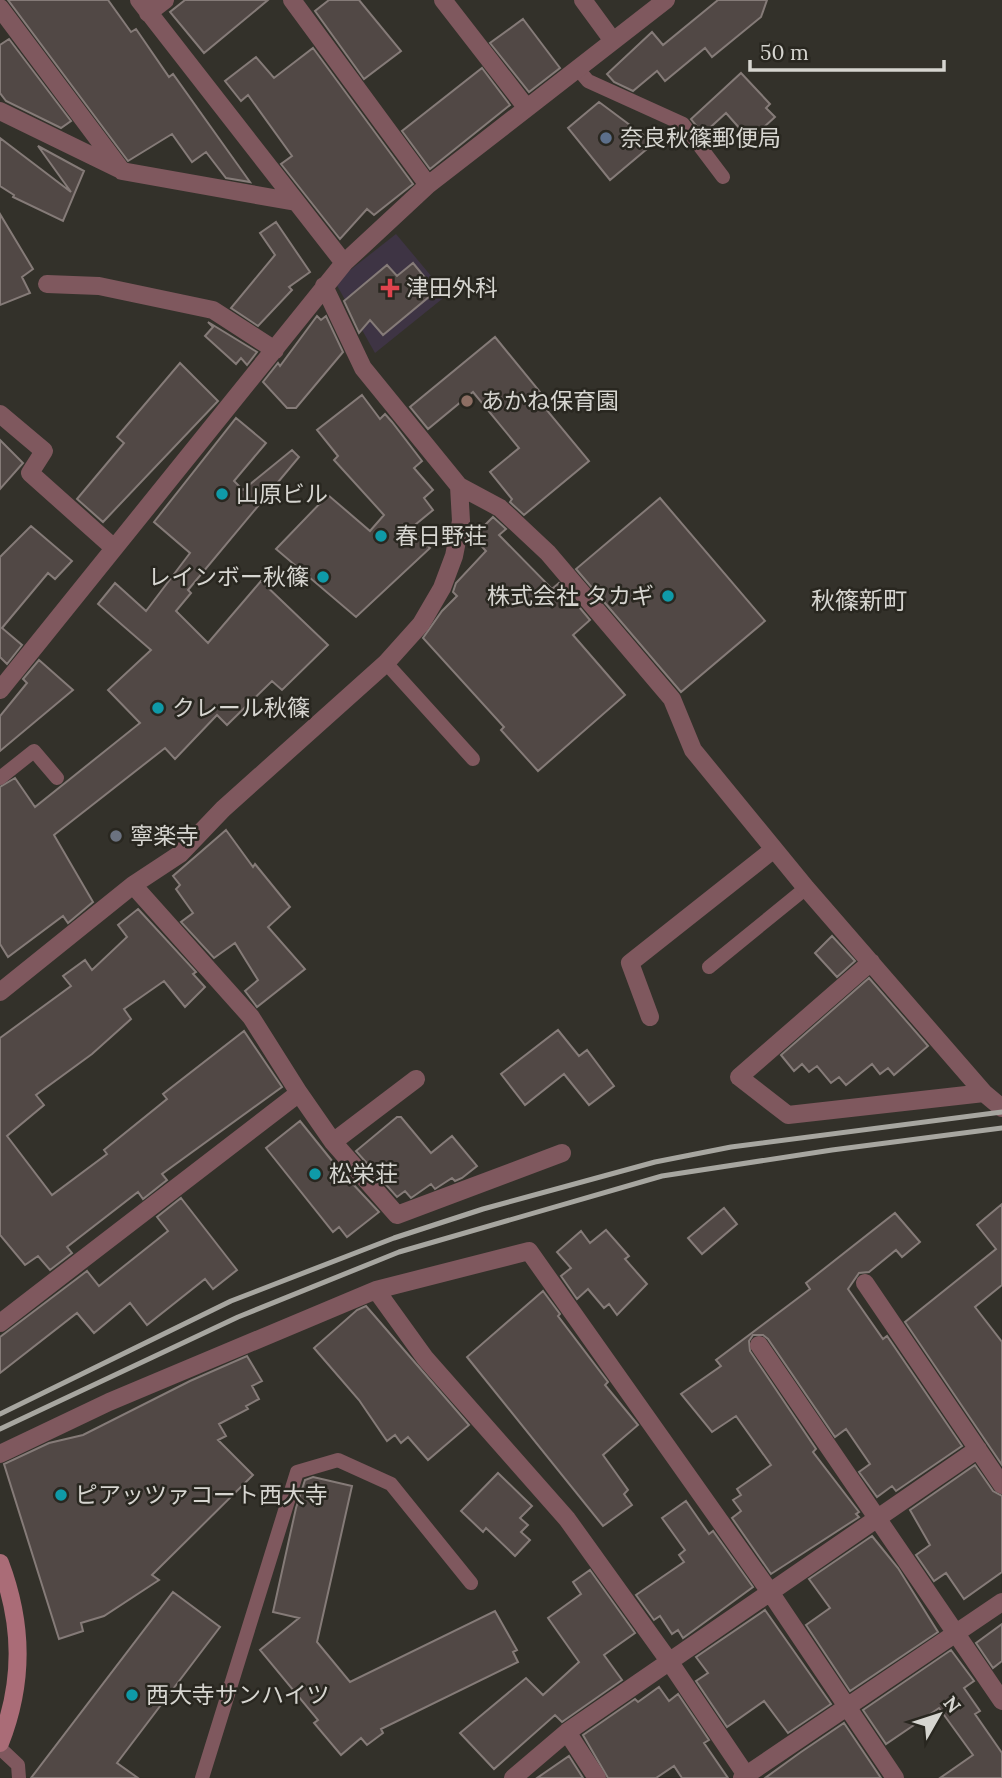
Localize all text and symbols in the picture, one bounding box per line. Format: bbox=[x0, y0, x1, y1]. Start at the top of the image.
scale bar bbox=[750, 28, 944, 72]
text: 50 m bbox=[760, 39, 809, 66]
place label: 奈良秋篠郵便局 bbox=[620, 123, 781, 152]
marker: 奈良秋篠郵便局 bbox=[598, 130, 614, 146]
place label: 津田外科 bbox=[406, 273, 498, 302]
marker: 津田外科 bbox=[380, 278, 400, 298]
place label: あかね保育園 bbox=[481, 386, 619, 415]
marker: あかね保育園 bbox=[459, 393, 475, 409]
place label: 山原ビル bbox=[236, 479, 328, 508]
marker: 山原ビル bbox=[214, 486, 230, 502]
place label: 春日野荘 bbox=[395, 521, 487, 550]
marker: 春日野荘 bbox=[373, 528, 389, 544]
place label: レインボー秋篠 bbox=[148, 562, 309, 591]
marker: レインボー秋篠 bbox=[315, 569, 331, 585]
place label: 株式会社 タカギ bbox=[487, 581, 654, 610]
district label: 秋篠新町 bbox=[811, 585, 907, 616]
marker: 株式会社 タカギ bbox=[660, 588, 676, 604]
place label: クレール秋篠 bbox=[172, 693, 310, 722]
marker: クレール秋篠 bbox=[150, 700, 166, 716]
place label: 寧楽寺 bbox=[130, 821, 199, 850]
marker: 寧楽寺 bbox=[108, 828, 124, 844]
place label: 松栄荘 bbox=[329, 1159, 398, 1188]
marker: 松栄荘 bbox=[307, 1166, 323, 1182]
place label: ピアッツァコート西大寺 bbox=[75, 1480, 328, 1509]
marker: ピアッツァコート西大寺 bbox=[53, 1487, 69, 1503]
place label: 西大寺サンハイツ bbox=[146, 1680, 330, 1709]
north arrow bbox=[904, 1680, 974, 1750]
marker: 西大寺サンハイツ bbox=[124, 1687, 140, 1703]
text: N bbox=[938, 1691, 966, 1718]

